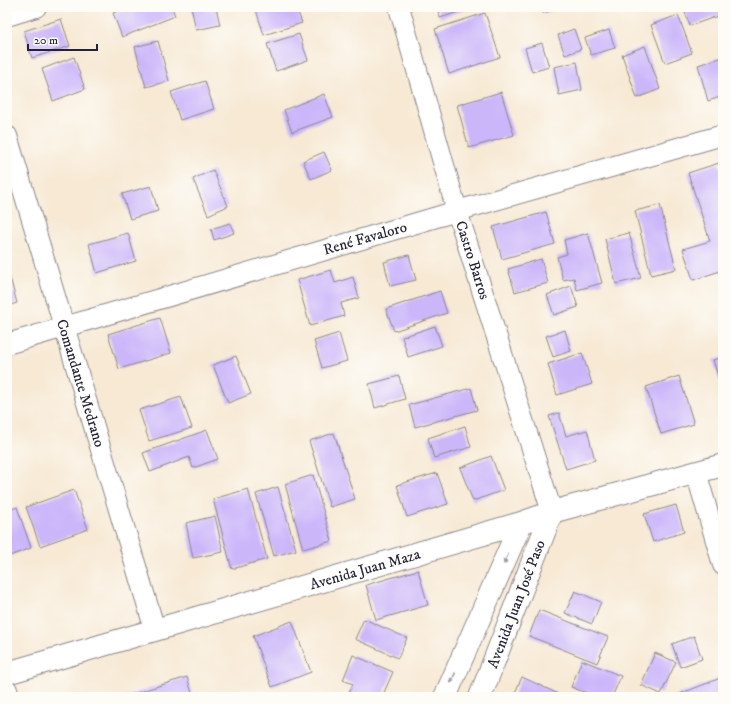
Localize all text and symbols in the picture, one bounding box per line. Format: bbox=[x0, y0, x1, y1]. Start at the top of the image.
scale bar bbox=[28, 26, 97, 52]
text: 20 m bbox=[34, 33, 58, 48]
street label: René Favaloro bbox=[321, 218, 409, 259]
street label: Castro Barros bbox=[451, 218, 494, 302]
street label: Comandante Medrano bbox=[52, 317, 109, 449]
street label: Avenida Juan José Paso bbox=[483, 537, 550, 671]
street label: Avenida Juan Maza bbox=[308, 544, 423, 594]
one-way arrow bbox=[502, 553, 509, 565]
one-way arrow bbox=[450, 672, 457, 684]

